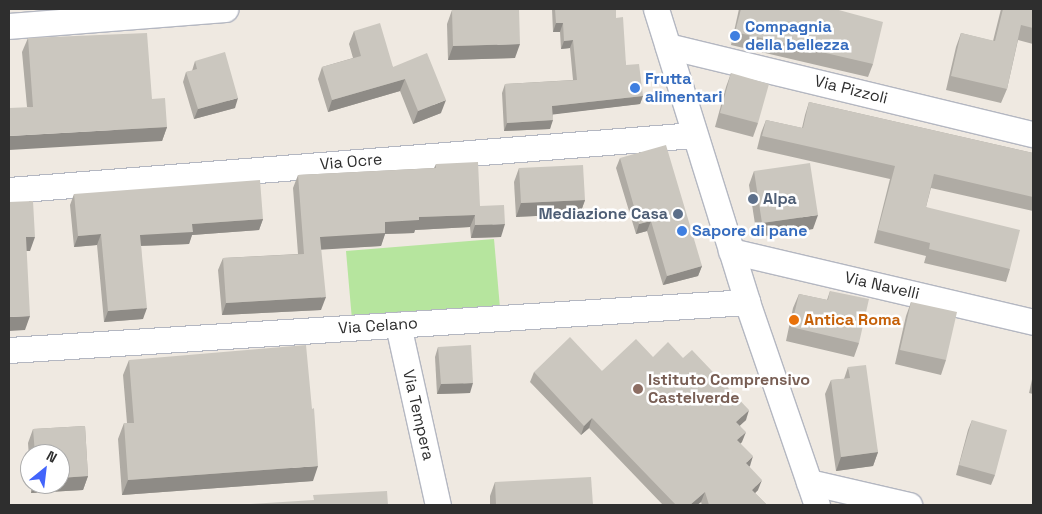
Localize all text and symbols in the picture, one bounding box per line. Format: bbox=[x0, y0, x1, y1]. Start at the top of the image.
place label: Compagnia della bellezza bbox=[745, 17, 849, 55]
marker: Compagnia della bellezza bbox=[729, 30, 741, 42]
place label: Frutta alimentari bbox=[645, 69, 722, 107]
street label: Via Pizzoli bbox=[812, 72, 890, 108]
marker: Frutta alimentari bbox=[629, 82, 641, 94]
street label: Via Ocre bbox=[319, 150, 383, 174]
place label: Alpa bbox=[763, 189, 797, 209]
marker: Alpa bbox=[747, 193, 759, 205]
place label: Mediazione Casa bbox=[538, 204, 668, 224]
marker: Mediazione Casa bbox=[672, 208, 684, 220]
place label: Sapore di pane bbox=[692, 221, 807, 241]
marker: Sapore di pane bbox=[676, 225, 688, 237]
street label: Via Navelli bbox=[843, 268, 921, 304]
place label: Antica Roma bbox=[804, 310, 901, 330]
street label: Via Celano bbox=[338, 314, 418, 338]
marker: Antica Roma bbox=[788, 314, 800, 326]
street label: Via Tempera bbox=[398, 368, 438, 462]
place label: Istituto Comprensivo Castelverde bbox=[648, 370, 810, 408]
marker: Istituto Comprensivo Castelverde bbox=[632, 383, 644, 395]
north arrow bbox=[20, 444, 70, 494]
text: N bbox=[43, 447, 60, 467]

